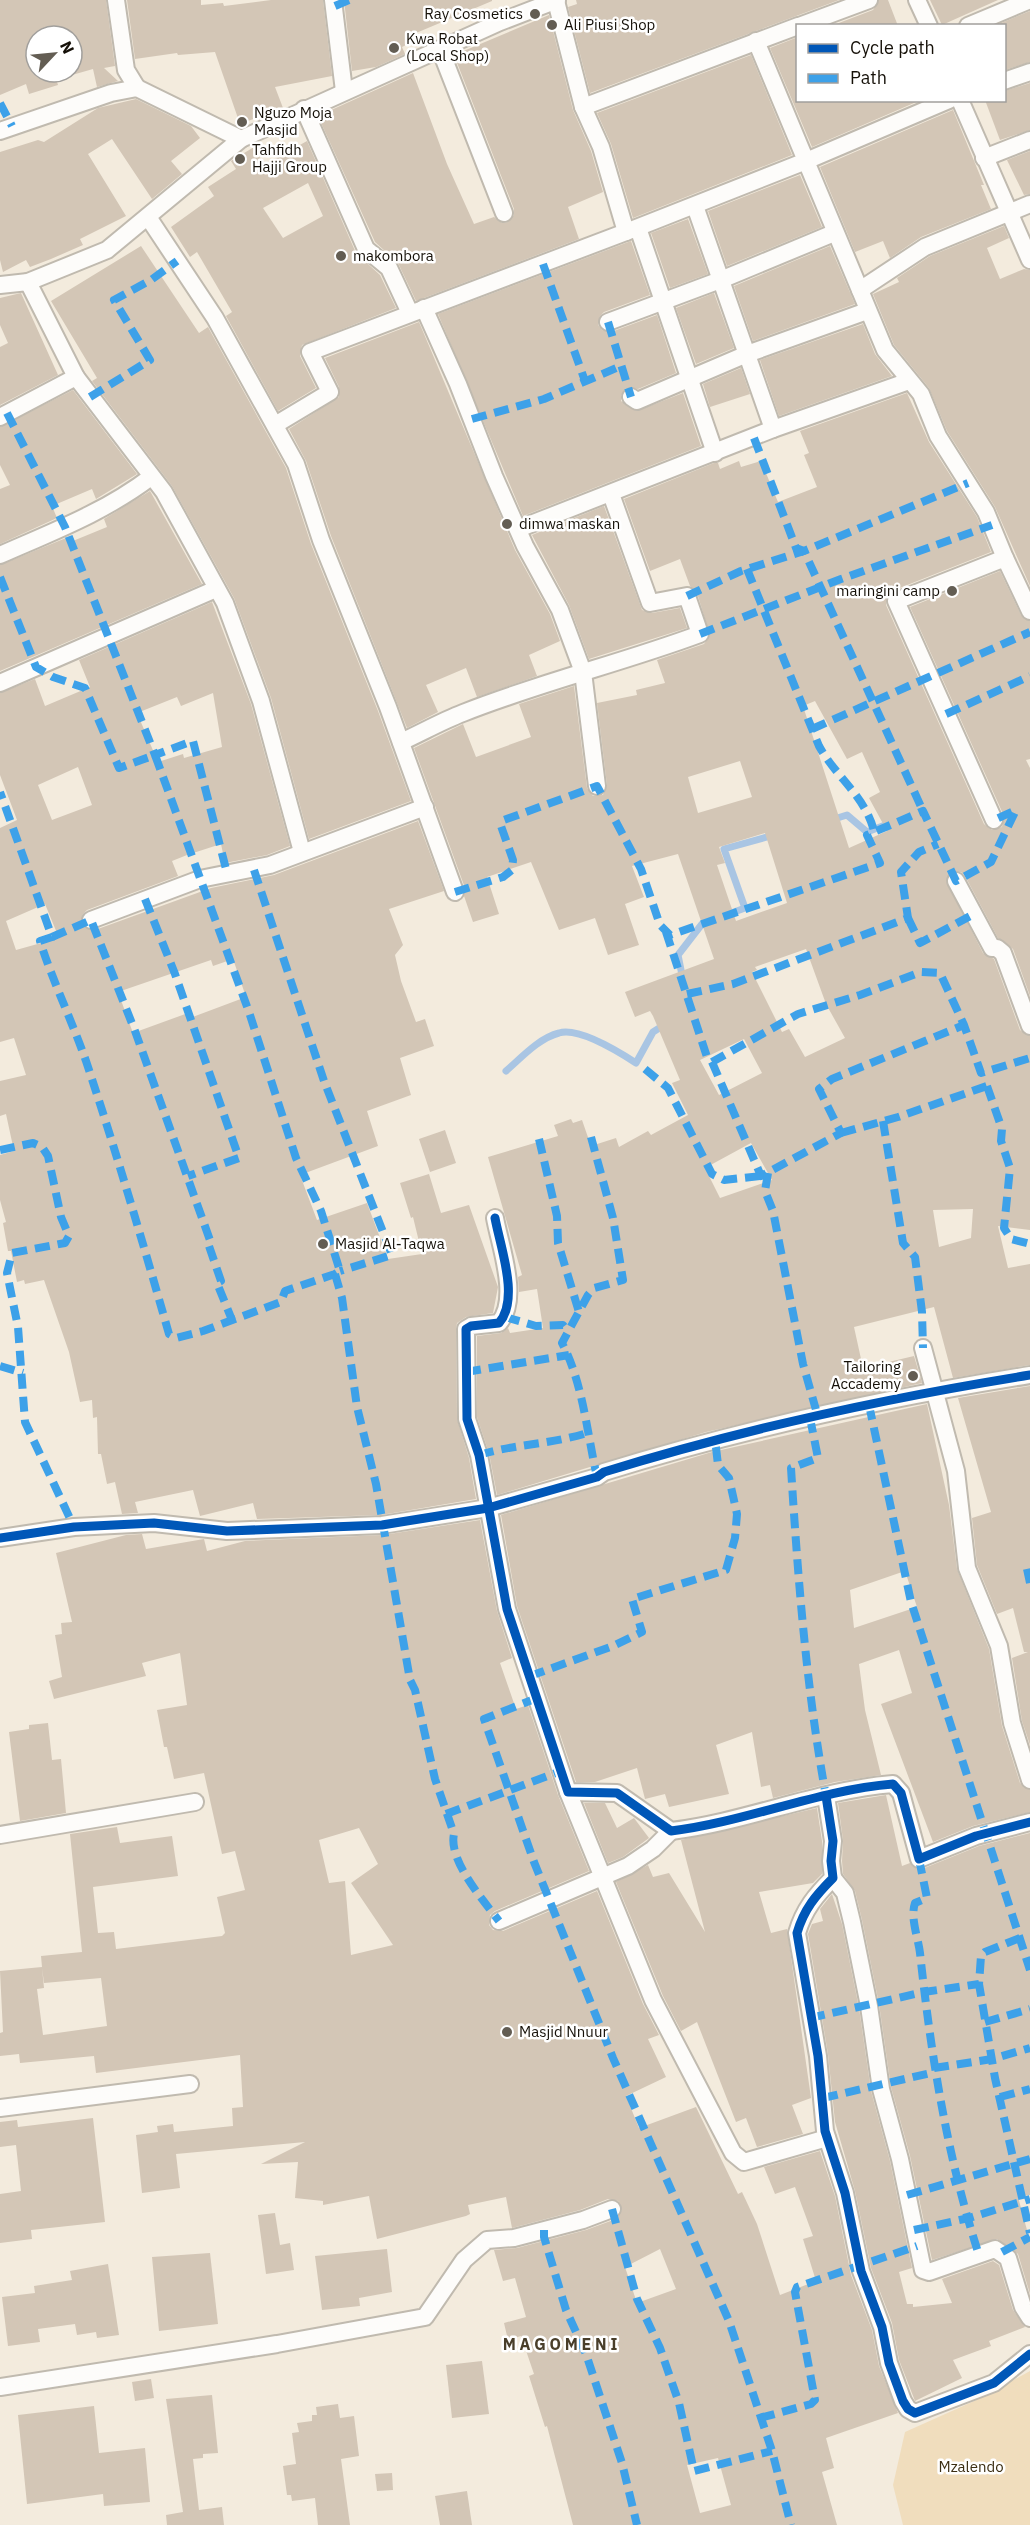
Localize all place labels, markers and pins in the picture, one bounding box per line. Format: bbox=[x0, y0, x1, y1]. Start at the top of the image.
place label: Ray Cosmetics bbox=[424, 4, 523, 23]
marker: Ray Cosmetics bbox=[528, 7, 542, 21]
place label: Ali Piusi Shop bbox=[564, 15, 655, 34]
marker: Ali Piusi Shop bbox=[545, 18, 559, 32]
place label: Kwa Robat (Local Shop) bbox=[406, 29, 489, 65]
marker: Kwa Robat (Local Shop) bbox=[387, 41, 401, 55]
place label: Nguzo Moja Masjid bbox=[254, 103, 332, 139]
marker: Nguzo Moja Masjid bbox=[235, 115, 249, 129]
place label: Tahfidh Hajji Group bbox=[252, 140, 327, 176]
marker: Tahfidh Hajji Group bbox=[233, 152, 247, 166]
place label: makombora bbox=[353, 246, 434, 265]
marker: makombora bbox=[334, 249, 348, 263]
place label: dimwa maskan bbox=[519, 514, 620, 533]
marker: dimwa maskan bbox=[500, 517, 514, 531]
place label: maringini camp bbox=[836, 581, 940, 600]
marker: maringini camp bbox=[945, 584, 959, 598]
place label: Masjid Al-Taqwa bbox=[335, 1234, 445, 1253]
marker: Masjid Al-Taqwa bbox=[316, 1237, 330, 1251]
place label: Tailoring Accademy bbox=[831, 1357, 902, 1393]
marker: Tailoring Accademy bbox=[906, 1369, 920, 1383]
place label: Masjid Nnuur bbox=[519, 2022, 608, 2041]
marker: Masjid Nnuur bbox=[500, 2025, 514, 2039]

